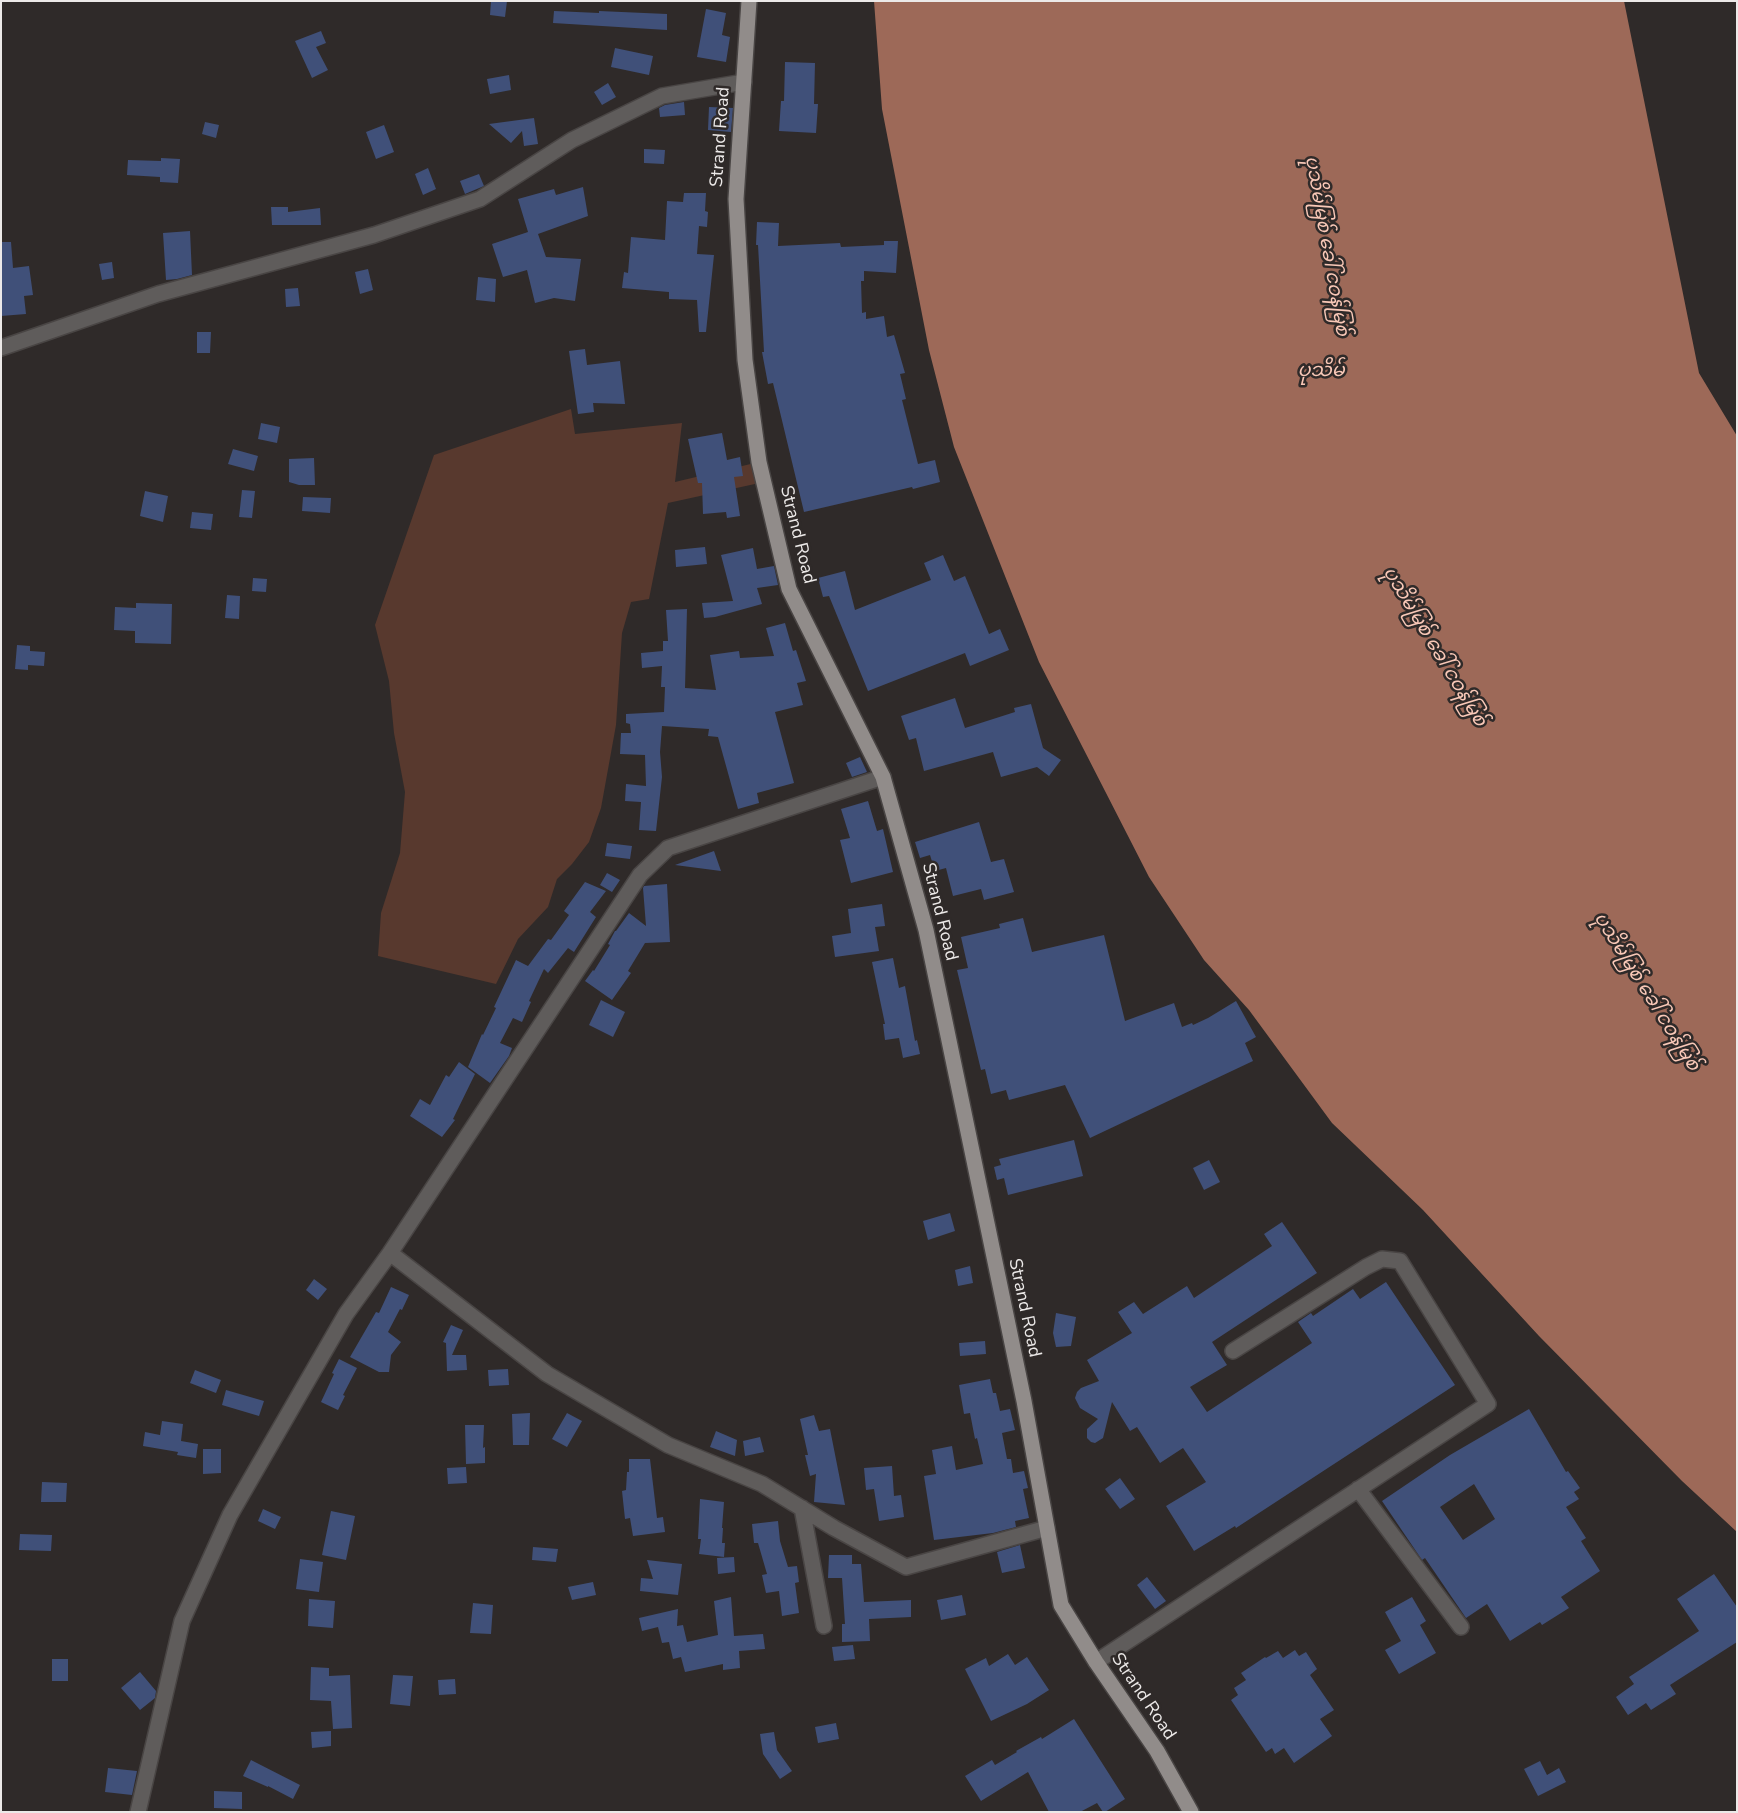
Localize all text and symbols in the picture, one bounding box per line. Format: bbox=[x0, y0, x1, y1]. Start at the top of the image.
street label: Strand Road bbox=[707, 86, 735, 188]
water label: ပုသိမ်မြစ် ခေါ် ငဝန်မြစ် bbox=[1299, 154, 1353, 338]
water label: ပုသိမ် bbox=[1297, 360, 1345, 382]
street label: Strand Road bbox=[774, 484, 820, 586]
water label: ပုသိမ်မြစ် ခေါ် ငဝန်မြစ် bbox=[1377, 563, 1491, 731]
street label: Strand Road bbox=[916, 861, 962, 963]
water label: ပုသိမ်မြစ် ခေါ် ငဝန်မြစ် bbox=[1588, 909, 1704, 1075]
street label: Strand Road bbox=[1003, 1257, 1045, 1359]
street label: Strand Road bbox=[1106, 1649, 1180, 1745]

